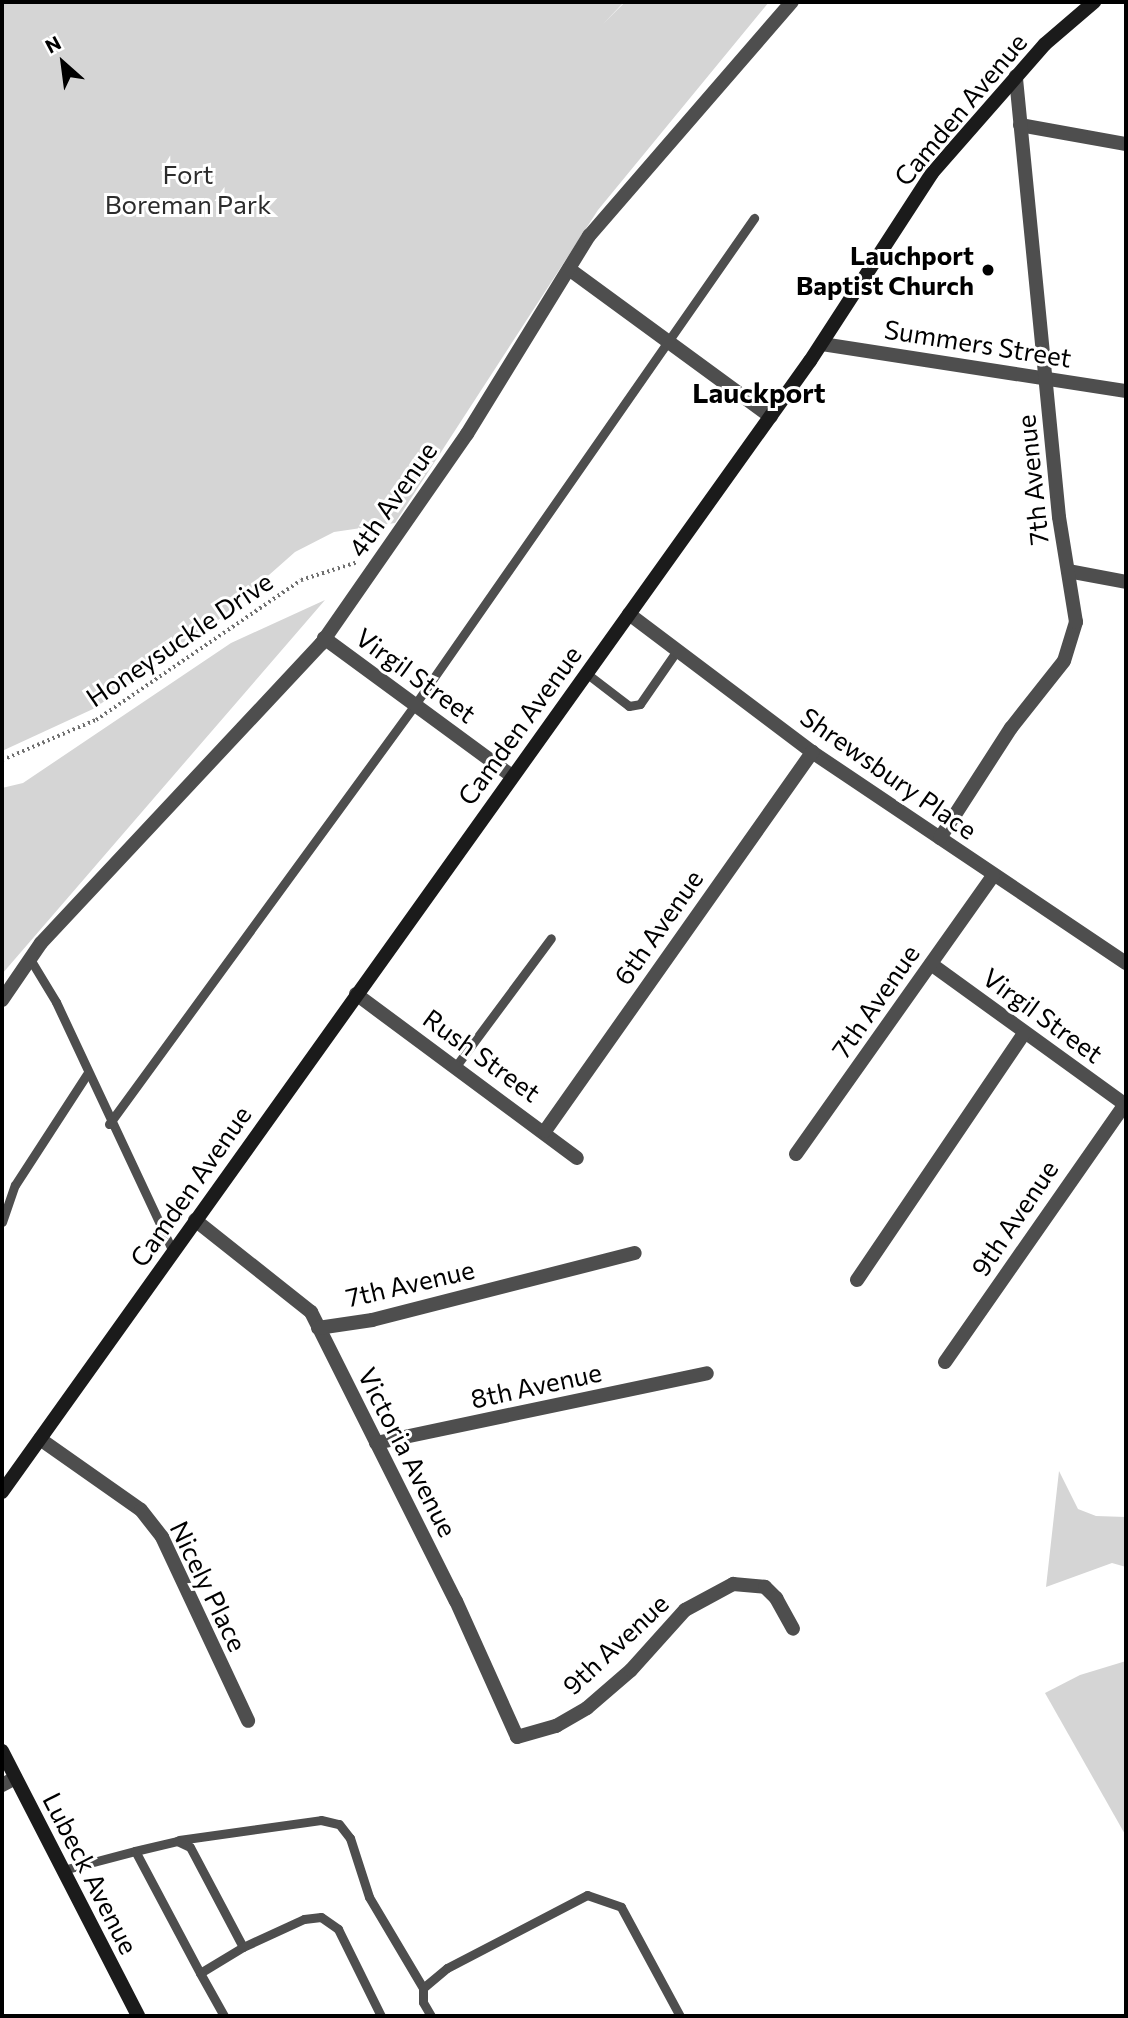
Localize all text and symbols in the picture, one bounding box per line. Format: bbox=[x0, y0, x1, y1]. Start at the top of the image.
street label: Camden Avenue bbox=[887, 26, 1033, 192]
north arrow bbox=[28, 28, 98, 98]
text: N bbox=[41, 31, 65, 58]
park label: Fort Boreman Park bbox=[105, 158, 271, 220]
place label: Lauchport Baptist Church bbox=[796, 239, 974, 300]
marker: Lauchport Baptist Church bbox=[980, 262, 996, 278]
street label: Summers Street bbox=[882, 313, 1074, 373]
district label: Lauckport bbox=[692, 375, 826, 409]
street label: 7th Avenue bbox=[1010, 413, 1054, 547]
street label: 4th Avenue bbox=[341, 436, 443, 562]
street label: Honeysuckle Drive bbox=[80, 565, 278, 713]
street label: Virgil Street bbox=[350, 621, 482, 729]
street label: Camden Avenue bbox=[451, 639, 587, 811]
street label: Shrewsbury Place bbox=[795, 701, 983, 845]
street label: 6th Avenue bbox=[607, 864, 709, 990]
street label: 7th Avenue bbox=[825, 938, 925, 1064]
street label: Virgil Street bbox=[977, 961, 1109, 1069]
street label: Rush Street bbox=[417, 1002, 547, 1108]
street label: Camden Avenue bbox=[123, 1099, 257, 1273]
street label: 9th Avenue bbox=[964, 1154, 1064, 1282]
street label: 7th Avenue bbox=[343, 1253, 477, 1313]
street label: 8th Avenue bbox=[468, 1356, 604, 1414]
street label: Victoria Avenue bbox=[352, 1362, 464, 1542]
street label: Nicely Place bbox=[164, 1516, 254, 1656]
street label: 9th Avenue bbox=[556, 1587, 674, 1701]
street label: Lubeck Avenue bbox=[37, 1787, 145, 1959]

